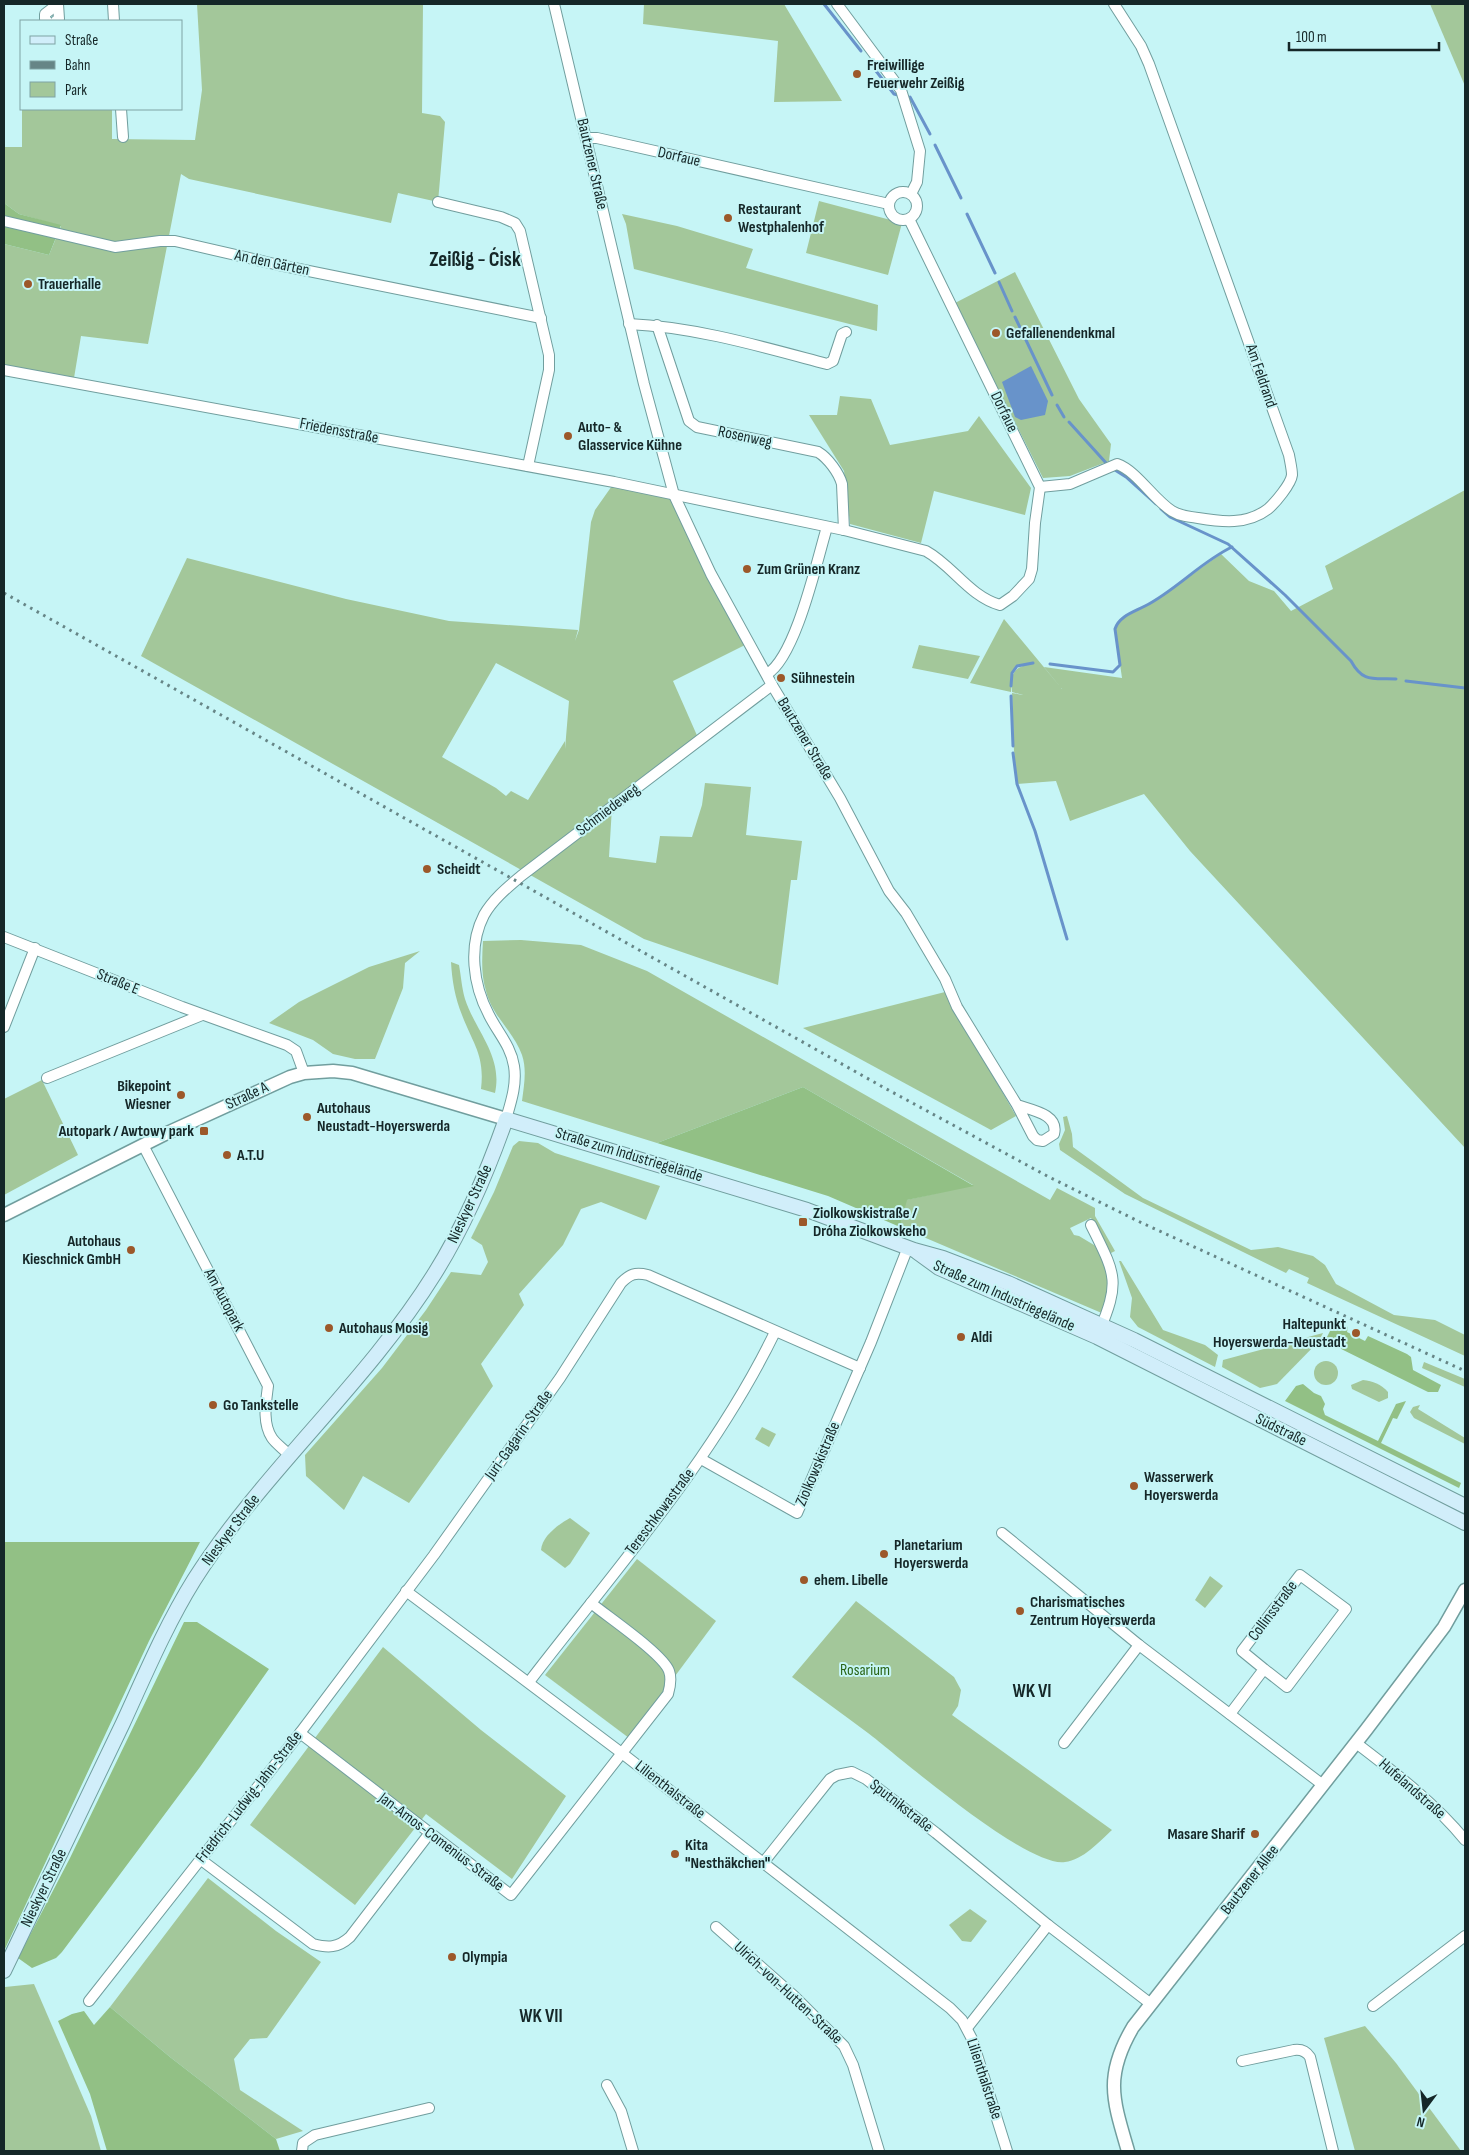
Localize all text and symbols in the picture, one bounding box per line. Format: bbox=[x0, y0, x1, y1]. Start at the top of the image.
legend bbox=[20, 20, 182, 110]
scale bar bbox=[1289, 20, 1439, 52]
text: 100 m bbox=[1296, 28, 1327, 47]
text: Straße bbox=[65, 31, 98, 50]
text: Bahn bbox=[65, 56, 90, 75]
place label: Freiwillige Feuerwehr Zeißig bbox=[867, 56, 965, 93]
marker: Freiwillige Feuerwehr Zeißig bbox=[851, 68, 863, 80]
text: Park bbox=[65, 81, 87, 100]
street label: Bautzener Straße bbox=[572, 117, 612, 211]
street label: Dorfaue bbox=[656, 143, 702, 171]
place label: Restaurant Westphalenhof bbox=[738, 200, 825, 237]
marker: Restaurant Westphalenhof bbox=[722, 212, 734, 224]
street label: An den Gärten bbox=[232, 246, 311, 280]
district label: Zeißig - Ćisk bbox=[429, 247, 521, 272]
place label: Trauerhalle bbox=[38, 275, 101, 294]
marker: Trauerhalle bbox=[22, 278, 34, 290]
place label: Gefallenendenkmal bbox=[1006, 324, 1115, 343]
marker: Gefallenendenkmal bbox=[990, 327, 1002, 339]
street label: Am Feldrand bbox=[1241, 341, 1281, 410]
street label: Dorfaue bbox=[986, 388, 1022, 436]
street label: Friedensstraße bbox=[298, 414, 380, 448]
place label: Auto- & Glasservice Kühne bbox=[577, 418, 682, 455]
street label: Rosenweg bbox=[716, 422, 774, 452]
marker: Auto- & Glasservice Kühne bbox=[562, 430, 574, 442]
place label: Zum Grünen Kranz bbox=[757, 560, 860, 579]
marker: Zum Grünen Kranz bbox=[741, 563, 753, 575]
place label: Sühnestein bbox=[791, 669, 855, 688]
marker: Sühnestein bbox=[775, 672, 787, 684]
street label: Bautzener Straße bbox=[773, 694, 837, 784]
street label: Schmiedeweg bbox=[573, 780, 643, 840]
place label: Scheidt bbox=[437, 860, 480, 879]
marker: Scheidt bbox=[421, 863, 433, 875]
street label: Straße E bbox=[94, 965, 142, 999]
place label: Bikepoint Wiesner bbox=[117, 1077, 171, 1114]
street label: Straße A bbox=[223, 1078, 271, 1114]
marker: Bikepoint Wiesner bbox=[175, 1089, 187, 1101]
place label: Autohaus Neustadt-Hoyerswerda bbox=[316, 1099, 450, 1136]
marker: Autohaus Neustadt-Hoyerswerda bbox=[301, 1111, 313, 1123]
place label: Autopark / Awtowy park bbox=[58, 1122, 194, 1141]
street label: Straße zum Industriegelände bbox=[553, 1124, 705, 1186]
marker: Autopark / Awtowy park bbox=[198, 1125, 210, 1137]
place label: A.T.U bbox=[236, 1146, 264, 1165]
marker: A.T.U bbox=[221, 1149, 233, 1161]
street label: Nieskyer Straße bbox=[444, 1162, 496, 1246]
place label: Ziolkowskistraße / Dróha Ziolkowskeho bbox=[813, 1204, 926, 1241]
marker: Ziolkowskistraße / Dróha Ziolkowskeho bbox=[797, 1216, 809, 1228]
place label: Autohaus Kieschnick GmbH bbox=[22, 1232, 121, 1269]
marker: Autohaus Kieschnick GmbH bbox=[125, 1244, 137, 1256]
street label: Straße zum Industriegelände bbox=[930, 1256, 1078, 1336]
street label: Am Autopark bbox=[199, 1264, 248, 1335]
place label: Haltepunkt Hoyerswerda-Neustadt bbox=[1213, 1315, 1346, 1352]
place label: Autohaus Mosig bbox=[338, 1319, 429, 1338]
marker: Autohaus Mosig bbox=[323, 1322, 335, 1334]
marker: Haltepunkt Hoyerswerda-Neustadt bbox=[1350, 1327, 1362, 1339]
place label: Aldi bbox=[970, 1328, 992, 1347]
marker: Aldi bbox=[955, 1331, 967, 1343]
street label: Juri-Gagarin-Straße bbox=[480, 1386, 557, 1484]
place label: Go Tankstelle bbox=[223, 1396, 299, 1415]
marker: Go Tankstelle bbox=[207, 1399, 219, 1411]
street label: Südstraße bbox=[1252, 1410, 1310, 1450]
street label: Ziolkowskistraße bbox=[792, 1419, 844, 1509]
street label: Tereschkowastraße bbox=[621, 1465, 699, 1559]
place label: Wasserwerk Hoyerswerda bbox=[1144, 1468, 1218, 1505]
marker: Wasserwerk Hoyerswerda bbox=[1128, 1480, 1140, 1492]
street label: Nieskyer Straße bbox=[198, 1491, 264, 1569]
place label: Planetarium Hoyerswerda bbox=[894, 1536, 968, 1573]
marker: Planetarium Hoyerswerda bbox=[878, 1548, 890, 1560]
place label: ehem. Libelle bbox=[814, 1571, 888, 1590]
marker: ehem. Libelle bbox=[798, 1574, 810, 1586]
street label: Collinsstraße bbox=[1244, 1577, 1302, 1645]
place label: Charismatisches Zentrum Hoyerswerda bbox=[1030, 1593, 1156, 1630]
marker: Charismatisches Zentrum Hoyerswerda bbox=[1014, 1605, 1026, 1617]
park label: Rosarium bbox=[840, 1661, 890, 1680]
district label: WK VI bbox=[1012, 1680, 1052, 1703]
street label: Friedrich-Ludwig-Jahn-Straße bbox=[192, 1727, 306, 1867]
street label: Hufelandstraße bbox=[1375, 1755, 1449, 1823]
street label: Lilienthalstraße bbox=[631, 1757, 709, 1823]
street label: Sputnikstraße bbox=[866, 1775, 936, 1837]
street label: Jan-Amos-Comenius-Straße bbox=[374, 1788, 507, 1895]
place label: Masare Sharif bbox=[1167, 1825, 1246, 1844]
marker: Masare Sharif bbox=[1249, 1828, 1261, 1840]
place label: Kita "Nesthäkchen" bbox=[685, 1836, 770, 1873]
street label: Bautzener Allee bbox=[1217, 1841, 1283, 1919]
street label: Nieskyer Straße bbox=[17, 1846, 71, 1930]
marker: Kita "Nesthäkchen" bbox=[669, 1848, 681, 1860]
street label: Ulrich-von-Hutten-Straße bbox=[730, 1938, 846, 2048]
place label: Olympia bbox=[462, 1948, 508, 1967]
marker: Olympia bbox=[446, 1951, 458, 1963]
district label: WK VII bbox=[519, 2005, 563, 2028]
street label: Lilienthalstraße bbox=[962, 2036, 1006, 2122]
north arrow bbox=[1399, 2085, 1449, 2135]
text: N bbox=[1415, 2113, 1427, 2131]

